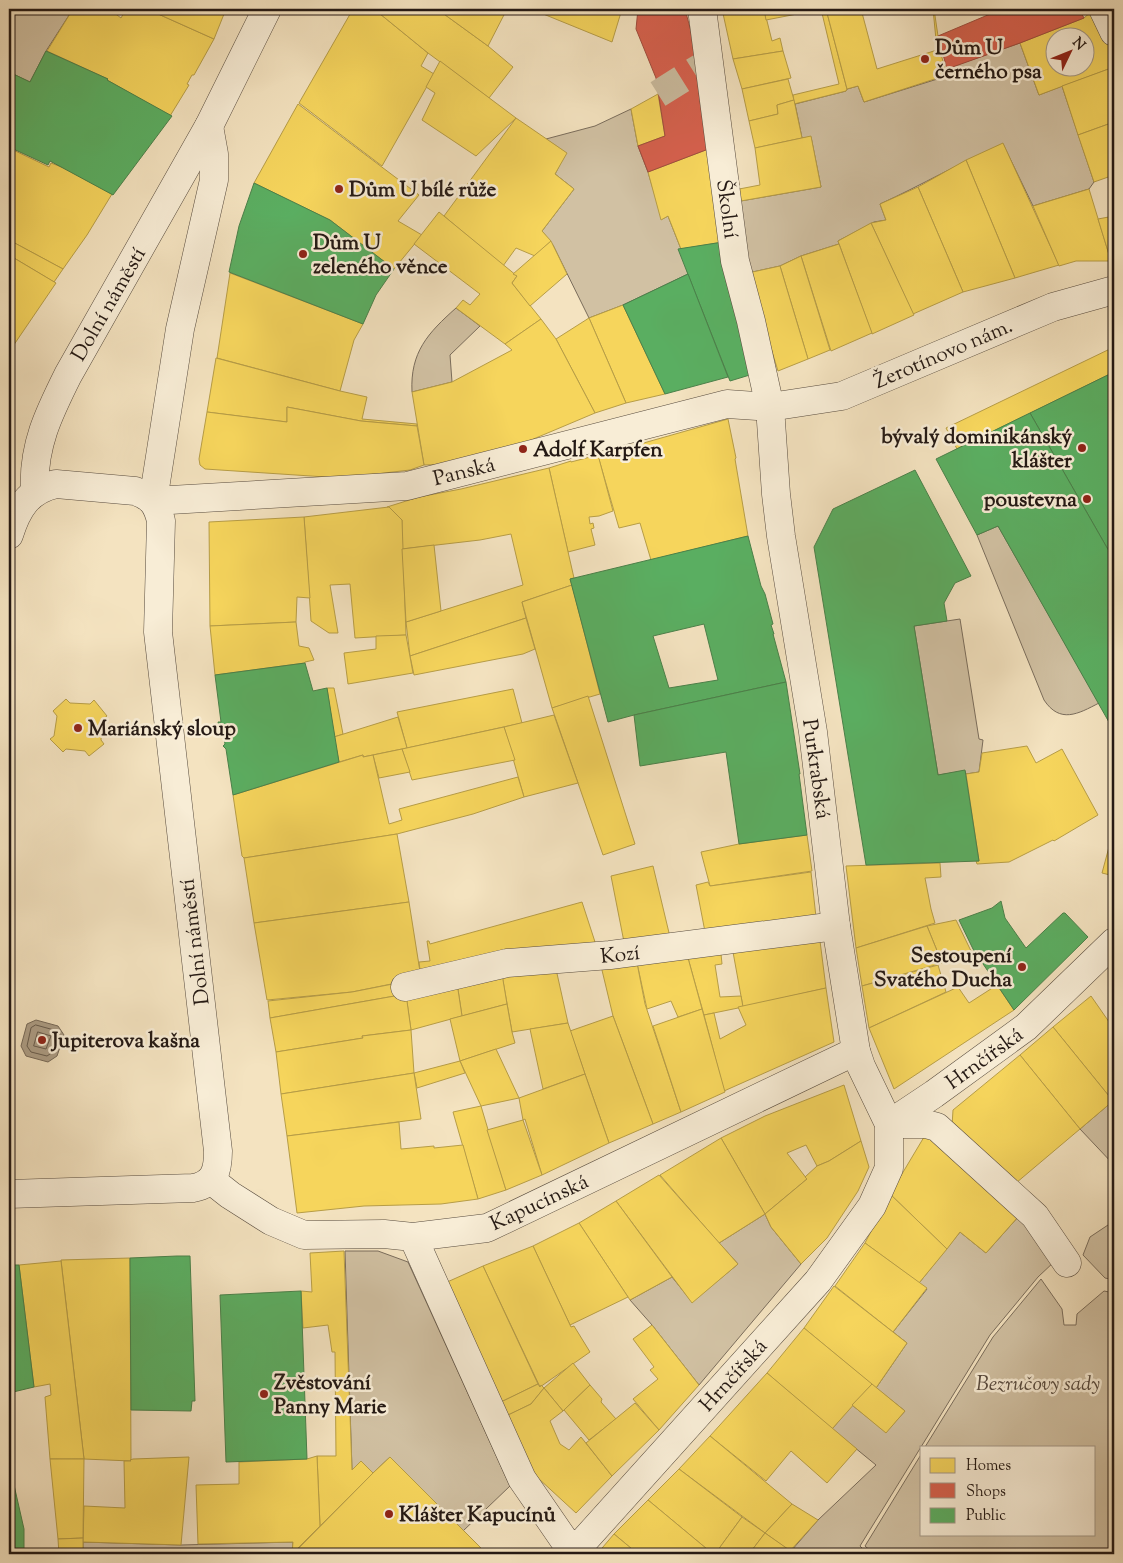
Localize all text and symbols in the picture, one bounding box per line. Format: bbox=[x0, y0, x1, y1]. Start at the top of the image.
north arrow bbox=[1046, 28, 1096, 78]
place label: Dům U černého psa bbox=[935, 34, 1042, 88]
text: N bbox=[1067, 34, 1089, 55]
marker: Dům U černého psa bbox=[919, 53, 931, 65]
place label: Dům U bílé růže bbox=[349, 176, 496, 206]
street label: Školní bbox=[707, 178, 745, 241]
marker: Dům U bílé růže bbox=[333, 183, 345, 195]
place label: Dům U zeleného věnce bbox=[313, 229, 448, 283]
street label: Dolní náměstí bbox=[65, 242, 155, 368]
marker: Dům U zeleného věnce bbox=[297, 248, 309, 260]
street label: Žerotínovo nám. bbox=[870, 312, 1018, 398]
place label: bývalý dominikánský klášter bbox=[880, 423, 1073, 477]
place label: Adolf Karpfen bbox=[533, 436, 663, 466]
marker: bývalý dominikánský klášter bbox=[1076, 442, 1088, 454]
marker: Adolf Karpfen bbox=[517, 443, 529, 455]
street label: Panská bbox=[430, 451, 499, 495]
place label: poustevna bbox=[984, 486, 1077, 516]
marker: poustevna bbox=[1081, 493, 1093, 505]
place label: Mariánský sloup bbox=[88, 715, 236, 745]
street label: Purkrabská bbox=[793, 717, 837, 822]
marker: Mariánský sloup bbox=[72, 722, 84, 734]
street label: Dolní náměstí bbox=[173, 877, 219, 1007]
street label: Kozí bbox=[599, 939, 642, 973]
place label: Sestoupení Svatého Ducha bbox=[874, 942, 1012, 996]
marker: Sestoupení Svatého Ducha bbox=[1016, 961, 1028, 973]
street label: Hrnčířská bbox=[940, 1021, 1030, 1098]
place label: Jupiterova kašna bbox=[50, 1027, 200, 1057]
marker: Jupiterova kašna bbox=[36, 1034, 48, 1046]
street label: Kapucínská bbox=[486, 1168, 594, 1240]
street label: Hrnčířská bbox=[693, 1333, 776, 1420]
place label: Zvěstování Panny Marie bbox=[274, 1369, 387, 1423]
park label: Bezručovy sady bbox=[976, 1370, 1100, 1400]
marker: Zvěstování Panny Marie bbox=[258, 1388, 270, 1400]
legend bbox=[920, 1446, 1096, 1536]
text: Homes bbox=[966, 1456, 1011, 1477]
text: Shops bbox=[966, 1482, 1006, 1503]
place label: Klášter Kapucínů bbox=[399, 1501, 556, 1531]
text: Public bbox=[966, 1506, 1006, 1527]
marker: Klášter Kapucínů bbox=[383, 1508, 395, 1520]

